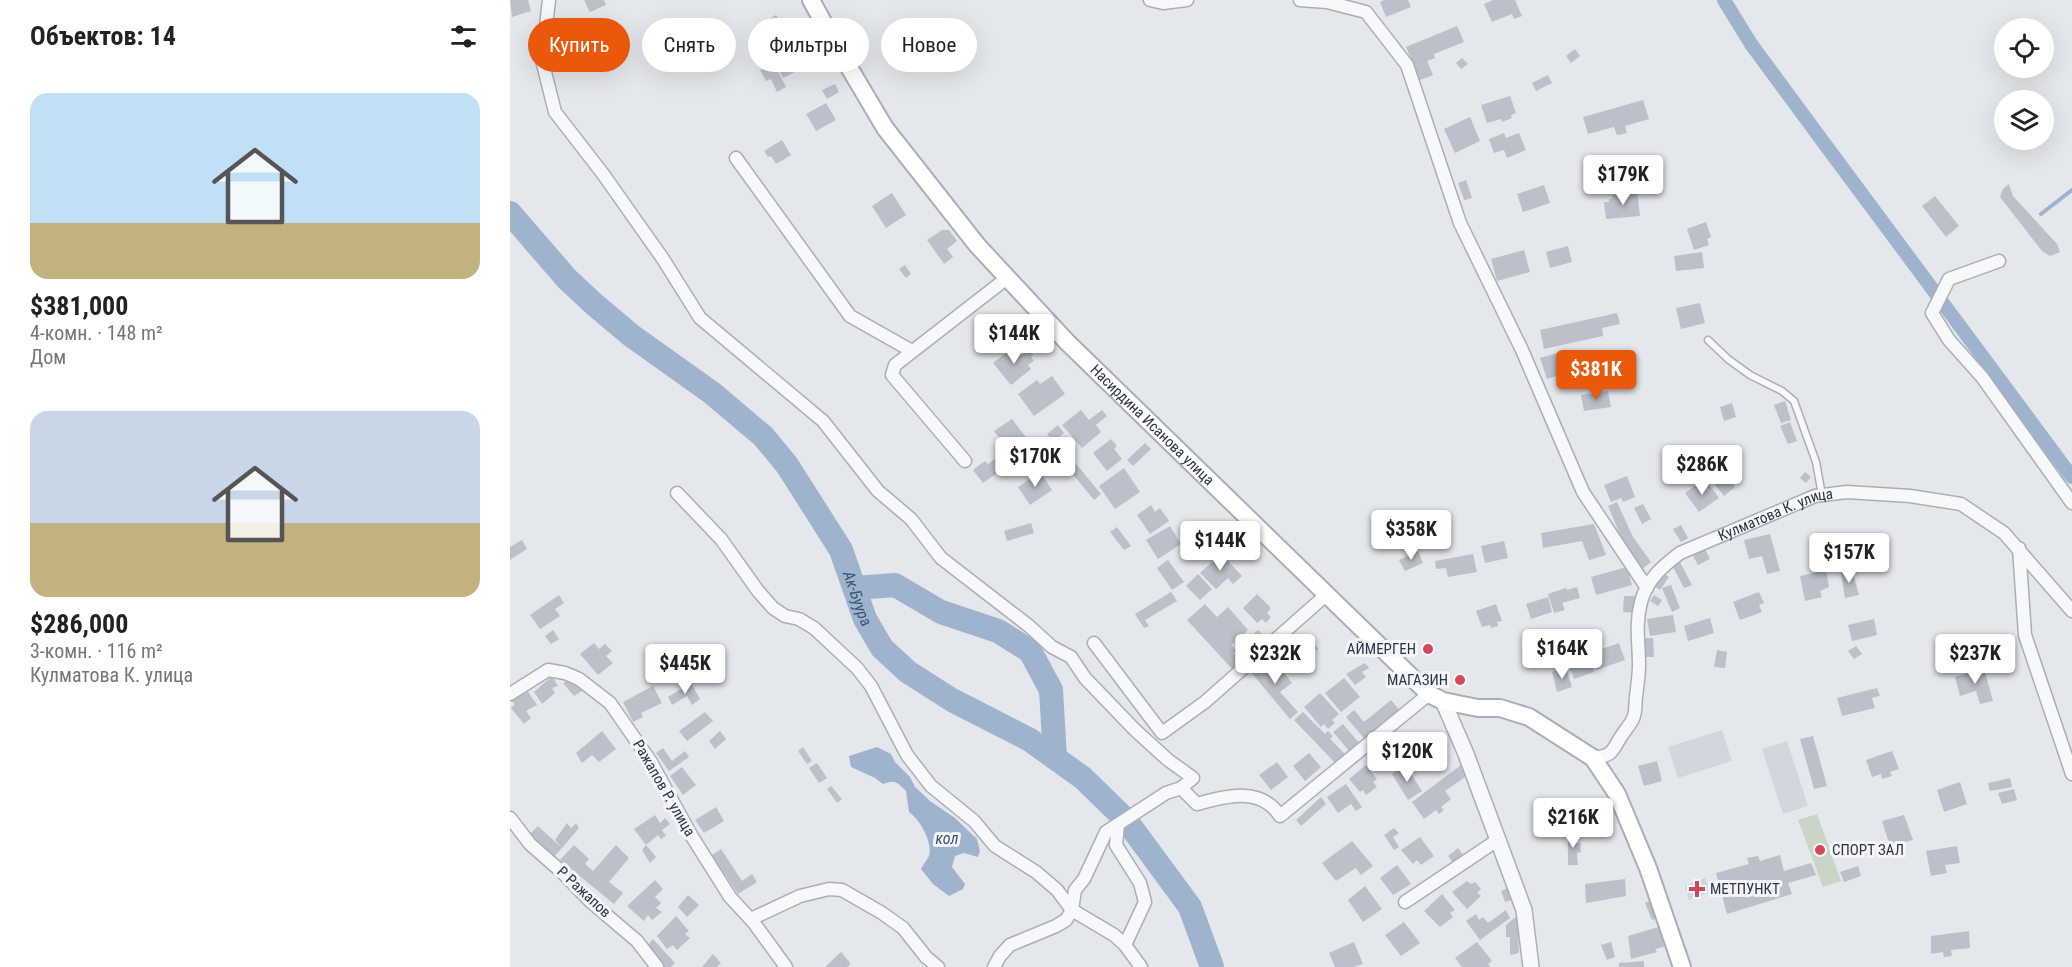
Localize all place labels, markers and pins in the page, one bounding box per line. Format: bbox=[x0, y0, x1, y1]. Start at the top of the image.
pin: $179K bbox=[1581, 155, 1665, 206]
pin: $144K bbox=[972, 314, 1056, 365]
pin: $381K bbox=[1554, 350, 1638, 401]
pin: $170K bbox=[993, 437, 1077, 488]
pin: $286K bbox=[1660, 445, 1744, 496]
pin: $358K bbox=[1369, 510, 1453, 561]
pin: $144K bbox=[1178, 521, 1262, 572]
pin: $157K bbox=[1807, 533, 1891, 584]
pin: $164K bbox=[1520, 629, 1604, 680]
pin: $232K bbox=[1233, 634, 1317, 685]
pin: $237K bbox=[1933, 634, 2017, 685]
place label: АЙМЕРГЕН bbox=[1347, 640, 1416, 658]
marker: АЙМЕРГЕН bbox=[1421, 642, 1435, 656]
pin: $445K bbox=[643, 644, 727, 695]
place label: МАГАЗИН bbox=[1387, 671, 1448, 689]
marker: МАГАЗИН bbox=[1453, 673, 1467, 687]
pin: $120K bbox=[1365, 732, 1449, 783]
pin: $216K bbox=[1531, 798, 1615, 849]
place label: СПОРТ ЗАЛ bbox=[1832, 841, 1904, 859]
marker: СПОРТ ЗАЛ bbox=[1813, 843, 1827, 857]
marker: МЕТПУНКТ bbox=[1688, 880, 1706, 898]
place label: МЕТПУНКТ bbox=[1710, 880, 1780, 898]

